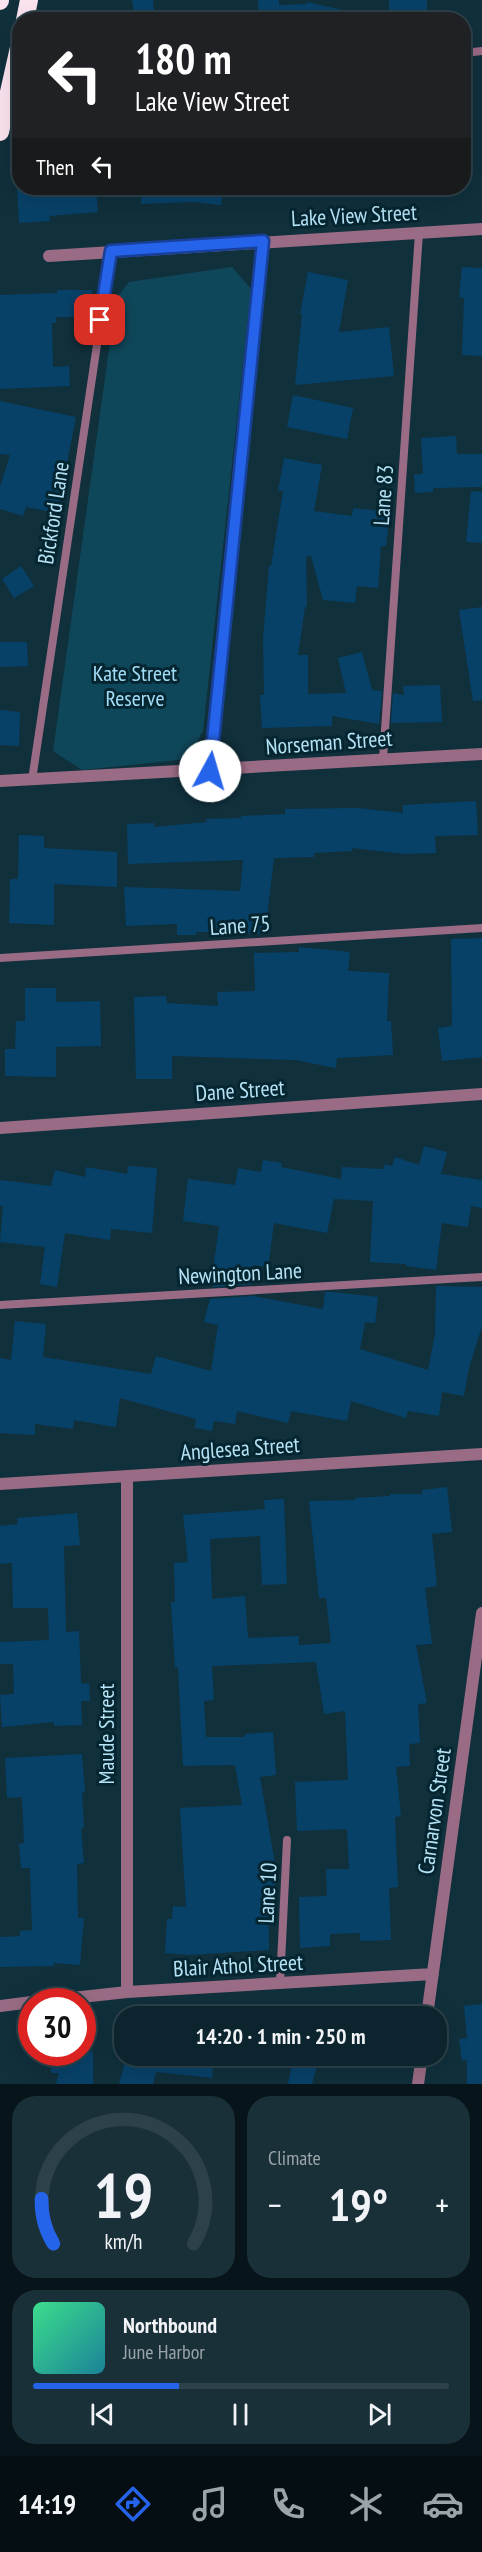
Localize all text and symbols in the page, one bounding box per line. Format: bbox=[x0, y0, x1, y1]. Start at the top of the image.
text: 180 m bbox=[135, 31, 232, 86]
icon: left bbox=[36, 36, 114, 114]
text: Lake View Street bbox=[135, 84, 289, 118]
icon: left bbox=[86, 150, 119, 183]
text: Then bbox=[36, 153, 74, 181]
street label: Lake View Street bbox=[290, 198, 418, 232]
pin bbox=[74, 294, 125, 345]
icon: arrive bbox=[83, 303, 116, 336]
street label: Bickford Lane bbox=[31, 460, 75, 566]
street label: Lane 83 bbox=[367, 464, 399, 526]
park label: Kate Street Reserve bbox=[93, 659, 177, 712]
street label: Norseman Street bbox=[265, 724, 393, 760]
position arrow bbox=[178, 739, 242, 803]
street label: Lane 75 bbox=[209, 909, 271, 941]
street label: Dane Street bbox=[194, 1073, 286, 1107]
street label: Newington Lane bbox=[177, 1256, 303, 1290]
street label: Anglesea Street bbox=[180, 1430, 300, 1466]
street label: Maude Street bbox=[92, 1683, 120, 1785]
street label: Carnarvon Street bbox=[411, 1746, 457, 1876]
street label: Lane 10 bbox=[251, 1862, 283, 1924]
street label: Blair Athol Street bbox=[172, 1948, 304, 1982]
speed limit sign: 30 bbox=[18, 1988, 96, 2066]
text: 14:20 · 1 min · 250 m bbox=[195, 2022, 366, 2050]
text: Climate bbox=[268, 2145, 321, 2171]
text: 19 bbox=[94, 2154, 153, 2235]
text: 19° bbox=[329, 2175, 388, 2233]
text: − bbox=[268, 2183, 282, 2226]
text: + bbox=[435, 2183, 449, 2226]
text: km/h bbox=[104, 2227, 143, 2255]
text: Northbound bbox=[123, 2311, 217, 2339]
text: June Harbor bbox=[123, 2339, 205, 2365]
icon: previous bbox=[86, 2398, 119, 2431]
icon: pause bbox=[224, 2398, 257, 2431]
icon: next bbox=[363, 2398, 396, 2431]
icon: directions bbox=[112, 2483, 154, 2525]
icon: music bbox=[189, 2483, 231, 2525]
icon: phone bbox=[267, 2483, 309, 2525]
icon: climate bbox=[345, 2483, 387, 2525]
icon: car bbox=[422, 2483, 464, 2525]
text: 14:19 bbox=[18, 2487, 76, 2521]

